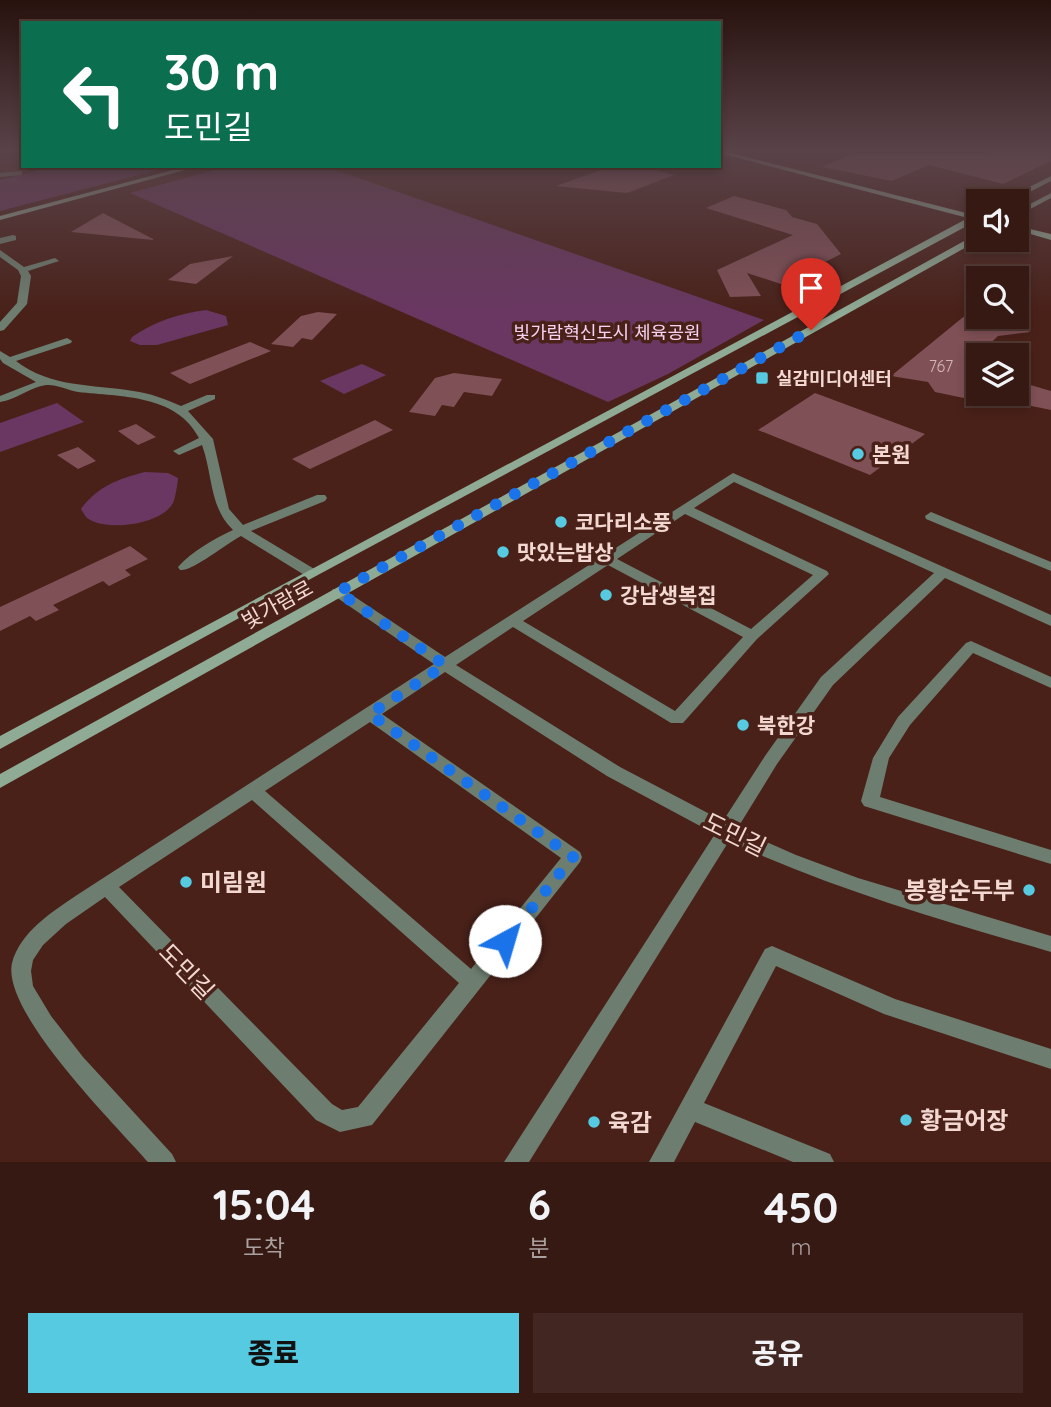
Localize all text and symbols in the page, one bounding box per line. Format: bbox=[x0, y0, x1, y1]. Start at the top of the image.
text: 30 m bbox=[164, 41, 279, 102]
icon: left bbox=[49, 49, 140, 140]
text: 도민길 bbox=[164, 107, 252, 147]
map controls bbox=[966, 189, 1029, 406]
button: sound bbox=[966, 189, 1029, 252]
pin bbox=[781, 258, 841, 330]
button: search bbox=[966, 266, 1029, 329]
icon: arrive bbox=[792, 269, 830, 307]
park label: 빛가람혁신도시 체육공원 bbox=[513, 321, 701, 344]
button: layers bbox=[966, 343, 1029, 406]
house number: 767 bbox=[929, 356, 953, 376]
place label: 실감미디어센터 bbox=[776, 367, 892, 390]
marker: 실감미디어센터 bbox=[754, 370, 770, 386]
place label: 본원 bbox=[872, 441, 911, 467]
marker: 본원 bbox=[850, 446, 866, 462]
place label: 코다리소풍 bbox=[575, 509, 672, 535]
marker: 코다리소풍 bbox=[553, 514, 569, 530]
place label: 맛있는밥상 bbox=[517, 539, 614, 565]
marker: 맛있는밥상 bbox=[495, 544, 511, 560]
street label: 빛가람로 bbox=[237, 574, 317, 634]
place label: 강남생복집 bbox=[620, 582, 717, 608]
marker: 강남생복집 bbox=[598, 587, 614, 603]
place label: 북한강 bbox=[757, 712, 815, 738]
marker: 북한강 bbox=[735, 717, 751, 733]
street label: 도민길 bbox=[699, 806, 771, 862]
place label: 미림원 bbox=[200, 867, 266, 897]
marker: 미림원 bbox=[178, 874, 194, 890]
place label: 봉황순두부 bbox=[905, 875, 1015, 905]
marker: 봉황순두부 bbox=[1021, 882, 1037, 898]
position arrow bbox=[468, 904, 542, 978]
street label: 도민길 bbox=[153, 937, 221, 1005]
place label: 황금어장 bbox=[920, 1105, 1008, 1135]
place label: 육감 bbox=[608, 1107, 652, 1137]
marker: 황금어장 bbox=[898, 1112, 914, 1128]
marker: 육감 bbox=[586, 1114, 602, 1130]
text: 15:04 bbox=[213, 1178, 315, 1231]
text: 6 bbox=[528, 1178, 551, 1231]
text: 450 bbox=[764, 1181, 838, 1234]
text: m bbox=[790, 1232, 811, 1261]
text: 도착 bbox=[243, 1233, 285, 1262]
text: 분 bbox=[529, 1233, 550, 1262]
button: 종료 bbox=[28, 1313, 519, 1393]
button: 공유 bbox=[533, 1313, 1023, 1393]

